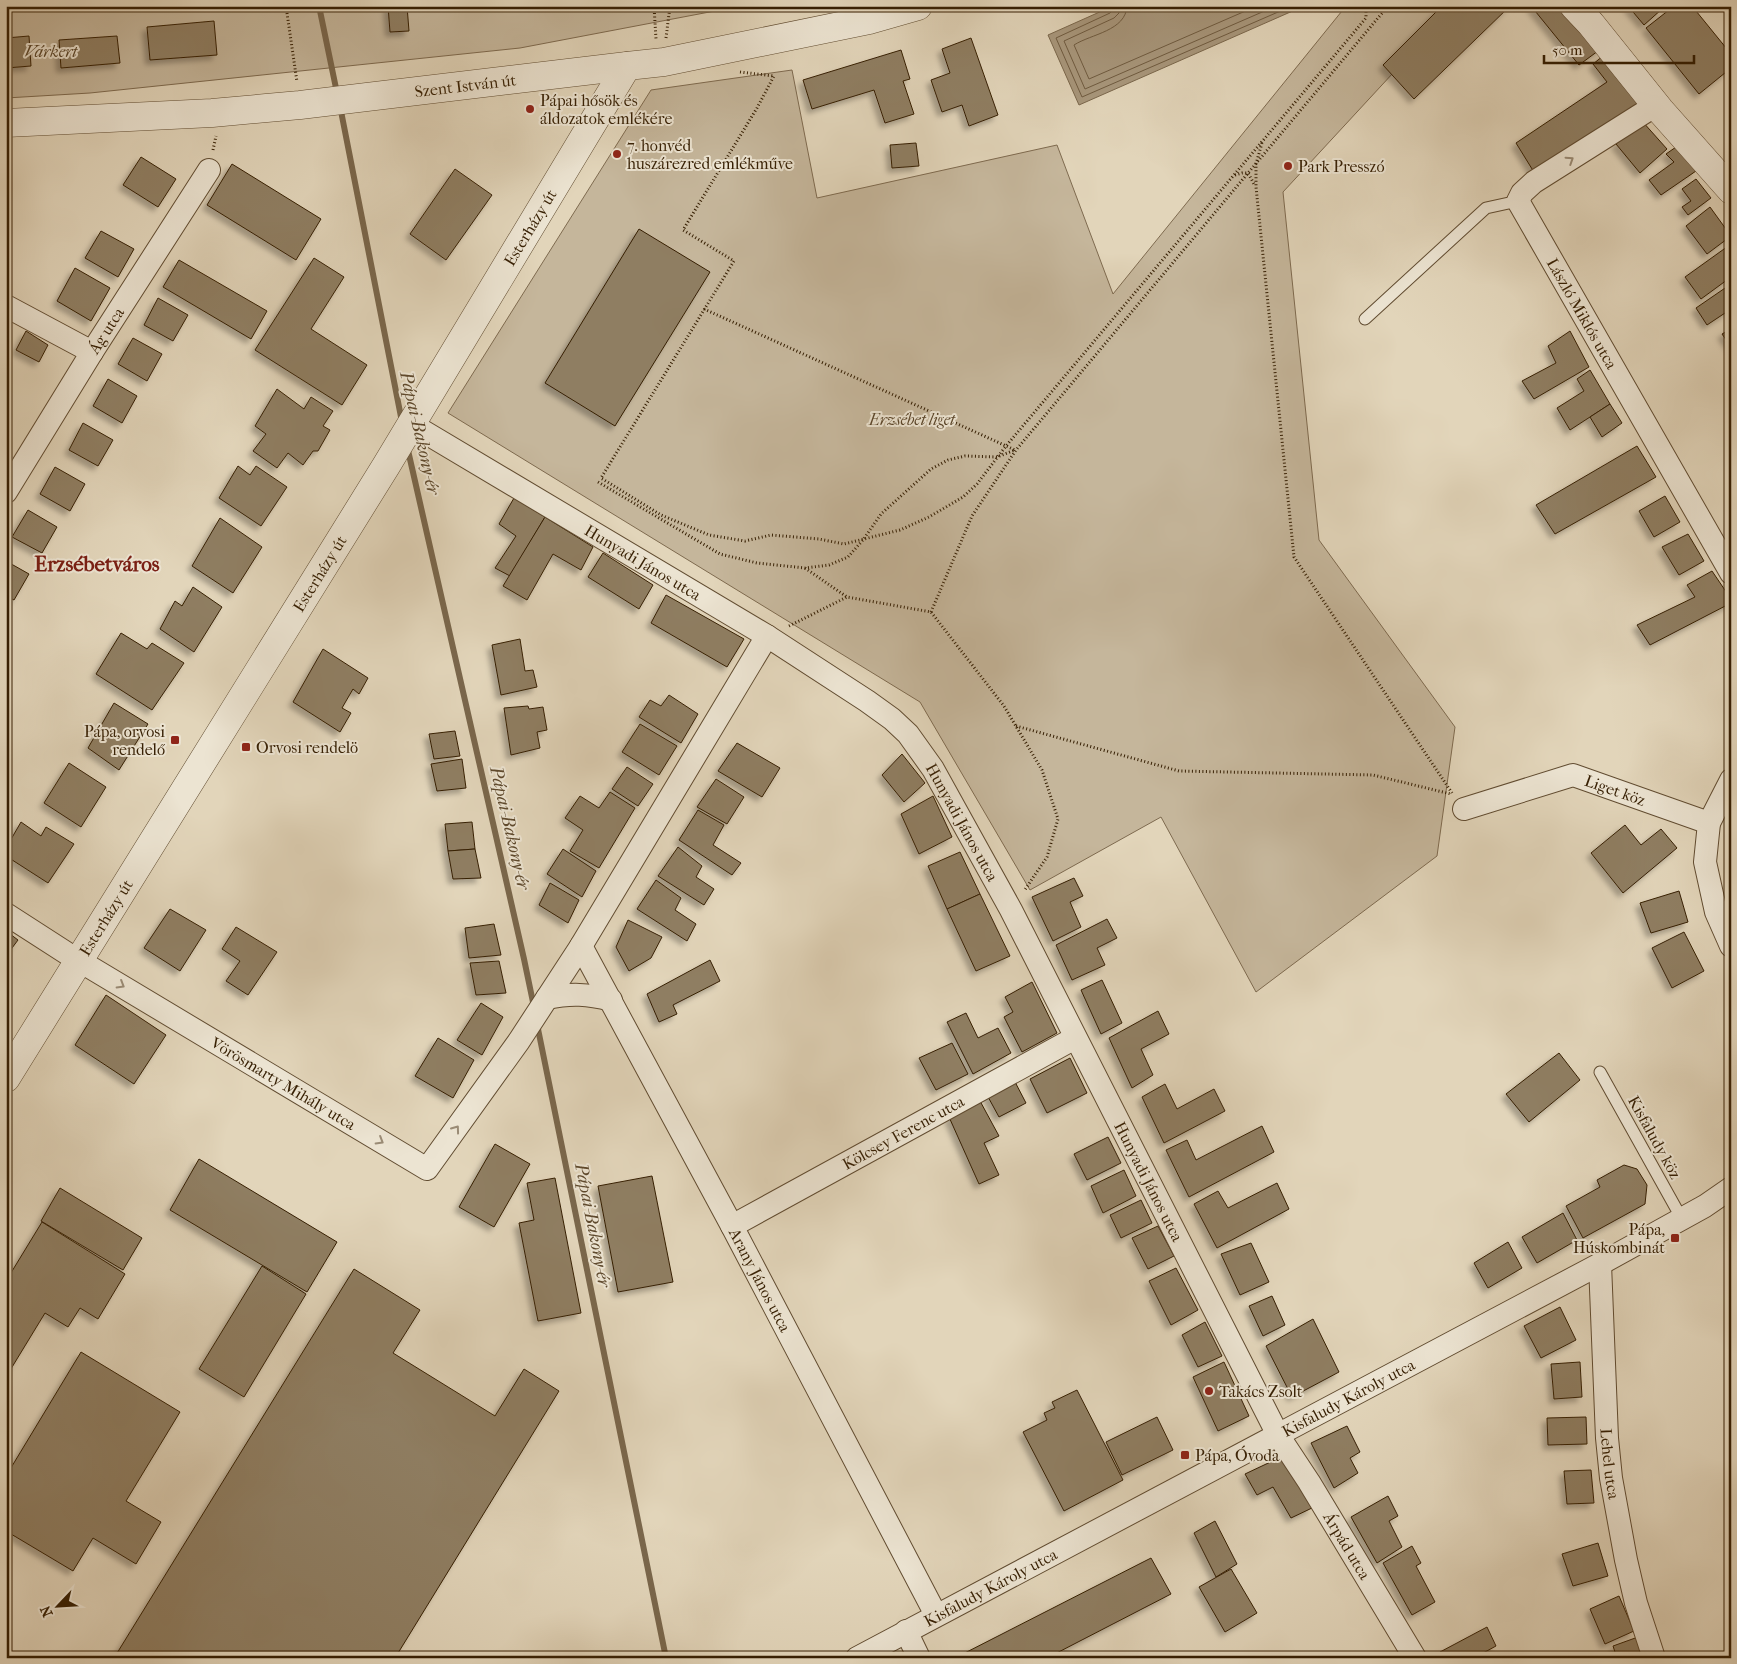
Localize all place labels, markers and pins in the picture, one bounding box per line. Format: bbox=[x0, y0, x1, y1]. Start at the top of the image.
place label: Pápai hősök és áldozatok emlékére bbox=[540, 91, 672, 128]
marker: Pápai hősök és áldozatok emlékére bbox=[524, 103, 536, 115]
place label: 7. honvéd huszárezred emlékműve bbox=[627, 136, 793, 173]
marker: 7. honvéd huszárezred emlékműve bbox=[611, 148, 623, 160]
place label: Park Presszó bbox=[1298, 157, 1385, 176]
marker: Park Presszó bbox=[1282, 160, 1294, 172]
place label: Pápa, orvosi rendelő bbox=[84, 722, 165, 759]
marker: Pápa, orvosi rendelő bbox=[169, 734, 181, 746]
place label: Orvosi rendelö bbox=[256, 738, 358, 757]
marker: Orvosi rendelö bbox=[240, 741, 252, 753]
place label: Pápa, Húskombinát bbox=[1573, 1220, 1665, 1257]
marker: Pápa, Húskombinát bbox=[1669, 1232, 1681, 1244]
place label: Takács Zsolt bbox=[1219, 1382, 1303, 1401]
marker: Takács Zsolt bbox=[1203, 1385, 1215, 1397]
place label: Pápa, Óvoda bbox=[1195, 1445, 1280, 1465]
marker: Pápa, Óvoda bbox=[1179, 1449, 1191, 1461]

